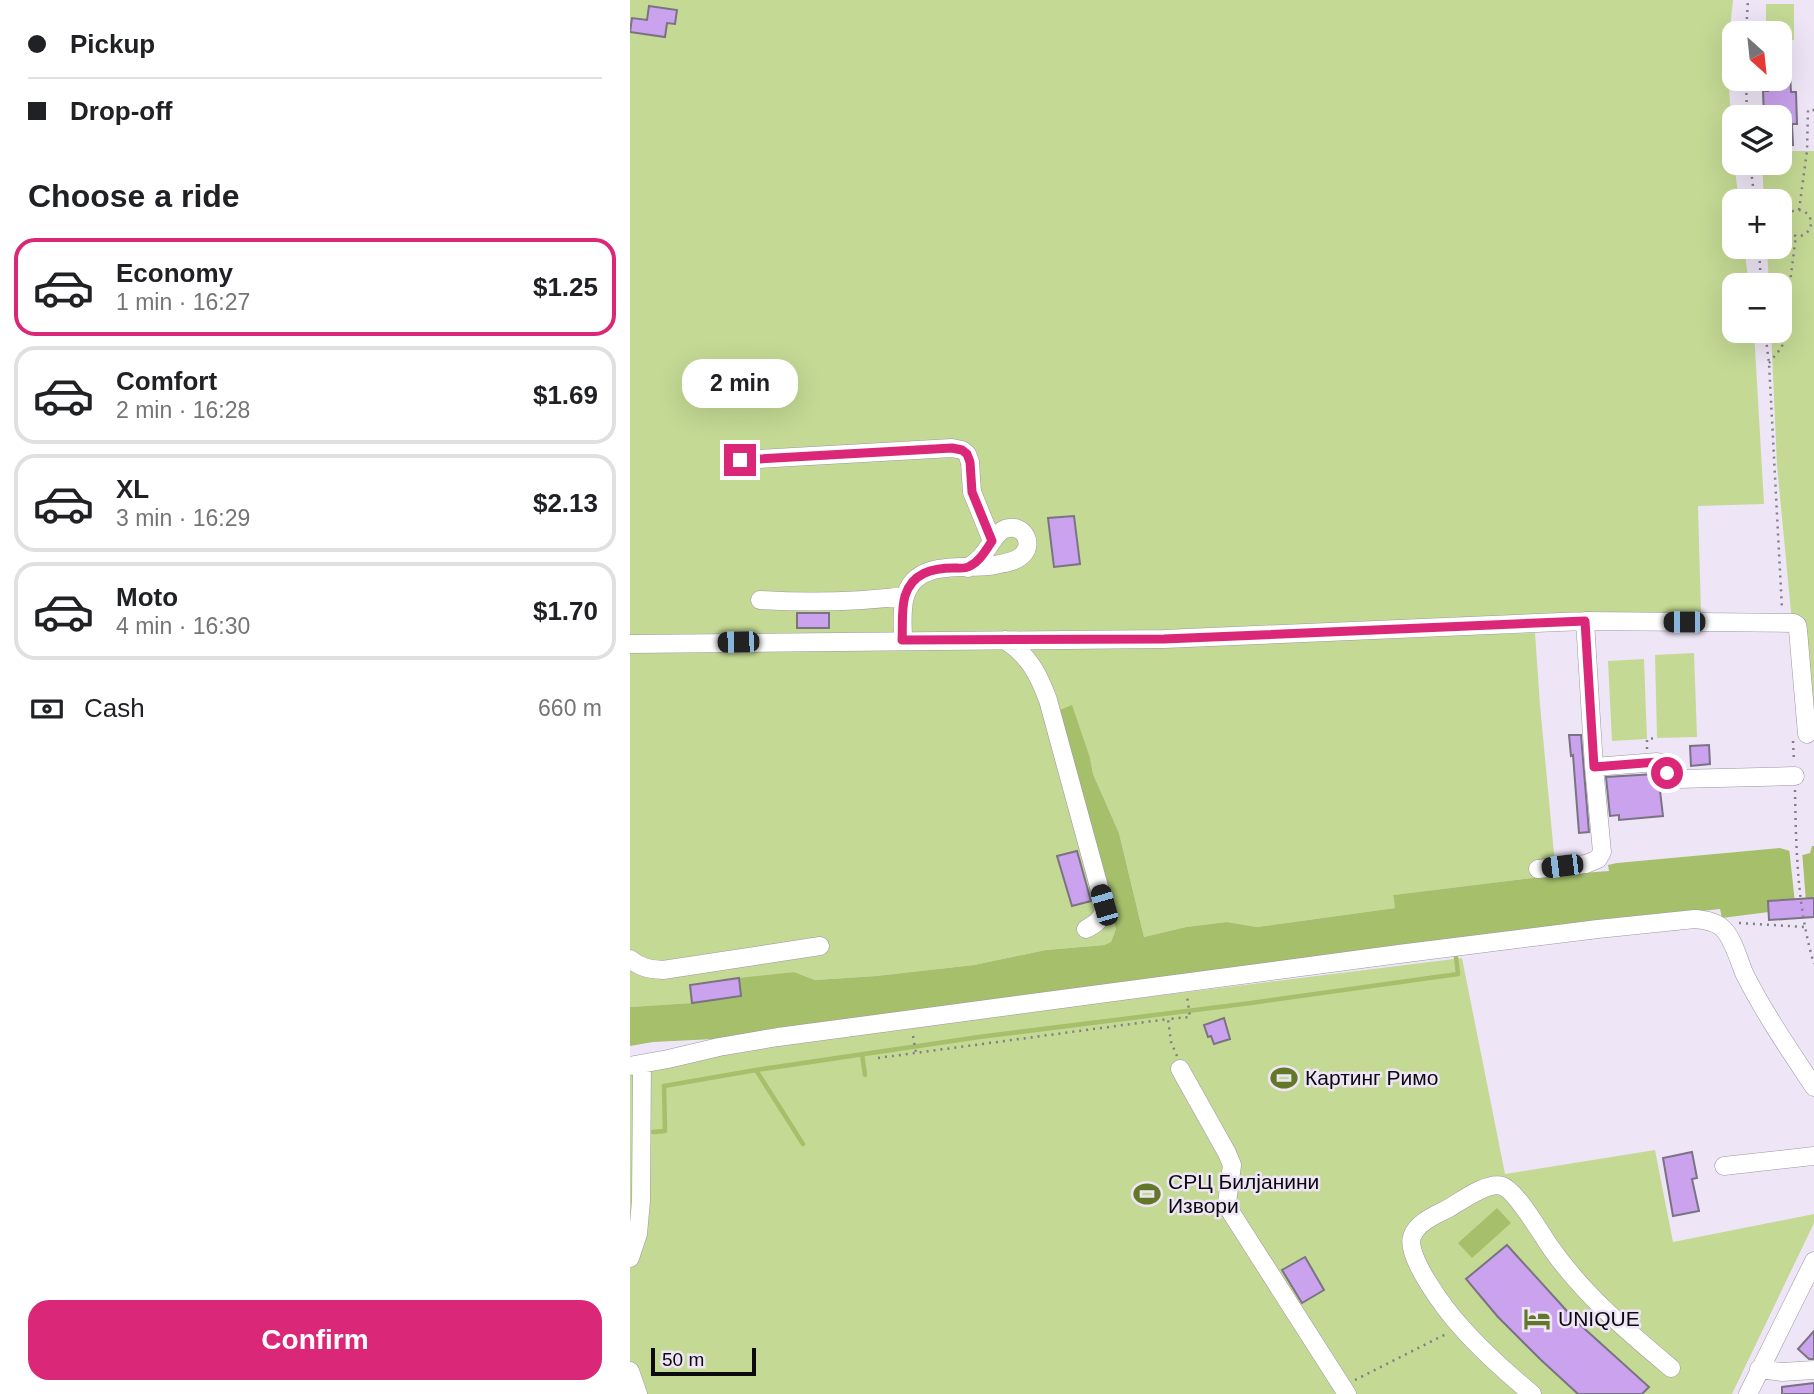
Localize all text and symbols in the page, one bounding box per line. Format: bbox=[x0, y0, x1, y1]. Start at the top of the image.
north arrow bbox=[1722, 21, 1792, 91]
map controls bbox=[1722, 21, 1792, 343]
text: Pickup bbox=[70, 29, 155, 59]
text: Drop-off bbox=[70, 96, 173, 126]
button: layers bbox=[1722, 105, 1792, 175]
text: Choose a ride bbox=[28, 178, 240, 214]
button: + bbox=[1722, 189, 1792, 259]
icon: car bbox=[32, 256, 95, 319]
text: Economy bbox=[116, 258, 233, 288]
text: $1.25 bbox=[533, 272, 598, 302]
button: − bbox=[1722, 273, 1792, 343]
text: 1 min · 16:27 bbox=[116, 289, 250, 315]
callout: 2 min bbox=[682, 358, 798, 407]
icon: car bbox=[32, 364, 95, 427]
text: Comfort bbox=[116, 366, 217, 396]
text: 2 min bbox=[710, 370, 770, 396]
text: $1.69 bbox=[533, 380, 598, 410]
text: 2 min · 16:28 bbox=[116, 397, 250, 423]
route end bbox=[724, 444, 756, 476]
icon: car bbox=[32, 472, 95, 535]
text: XL bbox=[116, 474, 149, 504]
text: $2.13 bbox=[533, 488, 598, 518]
text: 3 min · 16:29 bbox=[116, 505, 250, 531]
icon: car bbox=[32, 580, 95, 643]
text: Moto bbox=[116, 582, 178, 612]
text: $1.70 bbox=[533, 596, 598, 626]
car bbox=[1664, 612, 1706, 633]
text: 4 min · 16:30 bbox=[116, 613, 250, 639]
car bbox=[717, 631, 760, 653]
icon: cash bbox=[28, 690, 66, 728]
text: Cash bbox=[84, 693, 145, 723]
text: 660 m bbox=[538, 695, 602, 721]
route start bbox=[1651, 757, 1683, 789]
car bbox=[1540, 853, 1585, 879]
car bbox=[1089, 882, 1120, 928]
sports icon: Картинг Римо bbox=[1269, 1063, 1299, 1093]
place label: Картинг Римо bbox=[1305, 1066, 1438, 1089]
place label: СРЦ Билјанини Извори bbox=[1168, 1170, 1319, 1217]
sports icon: СРЦ Билјанини Извори bbox=[1132, 1179, 1162, 1209]
button: Confirm bbox=[28, 1300, 602, 1380]
hotel icon: UNIQUE bbox=[1522, 1304, 1552, 1334]
place label: UNIQUE bbox=[1558, 1307, 1640, 1330]
scale bar bbox=[651, 1345, 756, 1377]
text: 50 m bbox=[662, 1349, 704, 1370]

